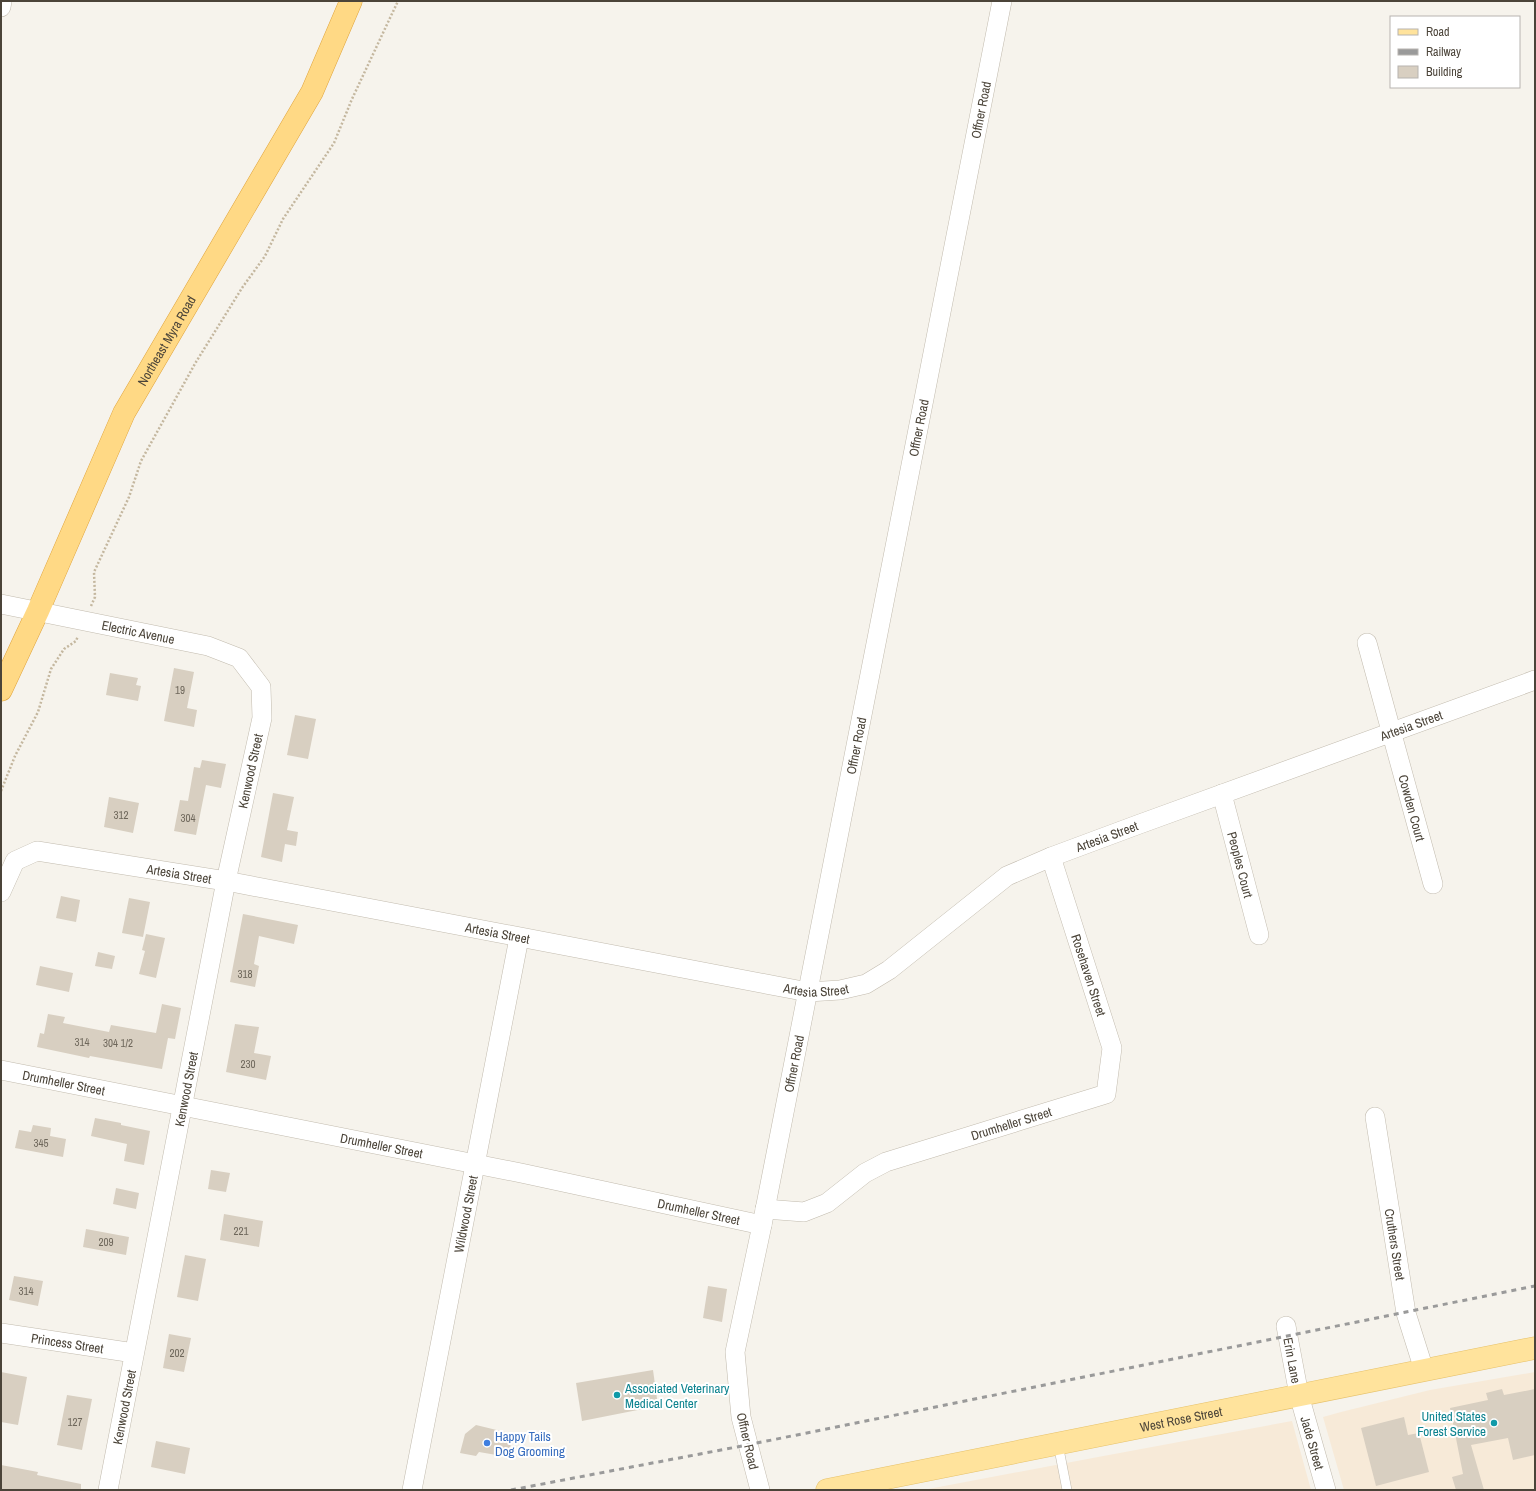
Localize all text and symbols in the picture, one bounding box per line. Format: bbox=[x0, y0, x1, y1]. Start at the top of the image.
legend bbox=[1390, 16, 1520, 88]
text: Road bbox=[1426, 24, 1450, 40]
text: Railway bbox=[1426, 44, 1461, 60]
text: Building bbox=[1426, 64, 1463, 80]
street label: Offner Road bbox=[967, 80, 995, 140]
street label: Northeast Myra Road bbox=[134, 293, 200, 389]
street label: Offner Road bbox=[905, 398, 933, 458]
street label: Electric Avenue bbox=[100, 617, 176, 648]
house number: 19 bbox=[175, 683, 185, 697]
street label: Artesia Street bbox=[1377, 706, 1445, 745]
street label: Offner Road bbox=[843, 716, 870, 776]
street label: Kenwood Street bbox=[234, 732, 267, 810]
street label: Cowden Court bbox=[1394, 773, 1429, 843]
house number: 312 bbox=[113, 808, 129, 822]
house number: 304 bbox=[180, 811, 196, 825]
street label: Artesia Street bbox=[1072, 817, 1141, 856]
street label: Peoples Court bbox=[1223, 830, 1257, 900]
street label: Artesia Street bbox=[144, 860, 213, 888]
street label: Artesia Street bbox=[463, 919, 531, 948]
street label: Rosehaven Street bbox=[1067, 932, 1110, 1018]
house number: 318 bbox=[237, 967, 253, 981]
street label: Artesia Street bbox=[781, 979, 850, 1001]
street label: Offner Road bbox=[780, 1034, 808, 1094]
house number: 314 bbox=[74, 1035, 90, 1049]
house number: 304 1/2 bbox=[103, 1036, 133, 1050]
street label: Kenwood Street bbox=[171, 1050, 202, 1128]
house number: 230 bbox=[240, 1057, 256, 1071]
street label: Drumheller Street bbox=[21, 1066, 106, 1099]
street label: Drumheller Street bbox=[969, 1103, 1054, 1144]
street label: Drumheller Street bbox=[339, 1129, 424, 1162]
house number: 345 bbox=[33, 1136, 49, 1150]
street label: Wildwood Street bbox=[450, 1174, 482, 1254]
street label: Drumheller Street bbox=[656, 1195, 741, 1229]
street label: Cruthers Street bbox=[1381, 1207, 1409, 1282]
house number: 221 bbox=[233, 1224, 249, 1238]
house number: 209 bbox=[98, 1235, 114, 1249]
house number: 314 bbox=[18, 1284, 34, 1298]
street label: Princess Street bbox=[30, 1330, 105, 1357]
street label: Erin Lane bbox=[1279, 1336, 1305, 1385]
house number: 202 bbox=[169, 1346, 185, 1360]
street label: Kenwood Street bbox=[109, 1368, 140, 1446]
place label: Associated Veterinary Medical Center bbox=[624, 1380, 730, 1412]
marker: Associated Veterinary Medical Center bbox=[612, 1390, 622, 1400]
street label: West Rose Street bbox=[1138, 1403, 1224, 1436]
place label: United States Forest Service bbox=[1417, 1408, 1486, 1440]
street label: Offner Road bbox=[733, 1411, 762, 1471]
street label: Jade Street bbox=[1296, 1414, 1328, 1472]
house number: 127 bbox=[67, 1415, 83, 1429]
marker: United States Forest Service bbox=[1489, 1418, 1499, 1428]
place label: Happy Tails Dog Grooming bbox=[495, 1428, 565, 1460]
marker: Happy Tails Dog Grooming bbox=[482, 1438, 492, 1448]

